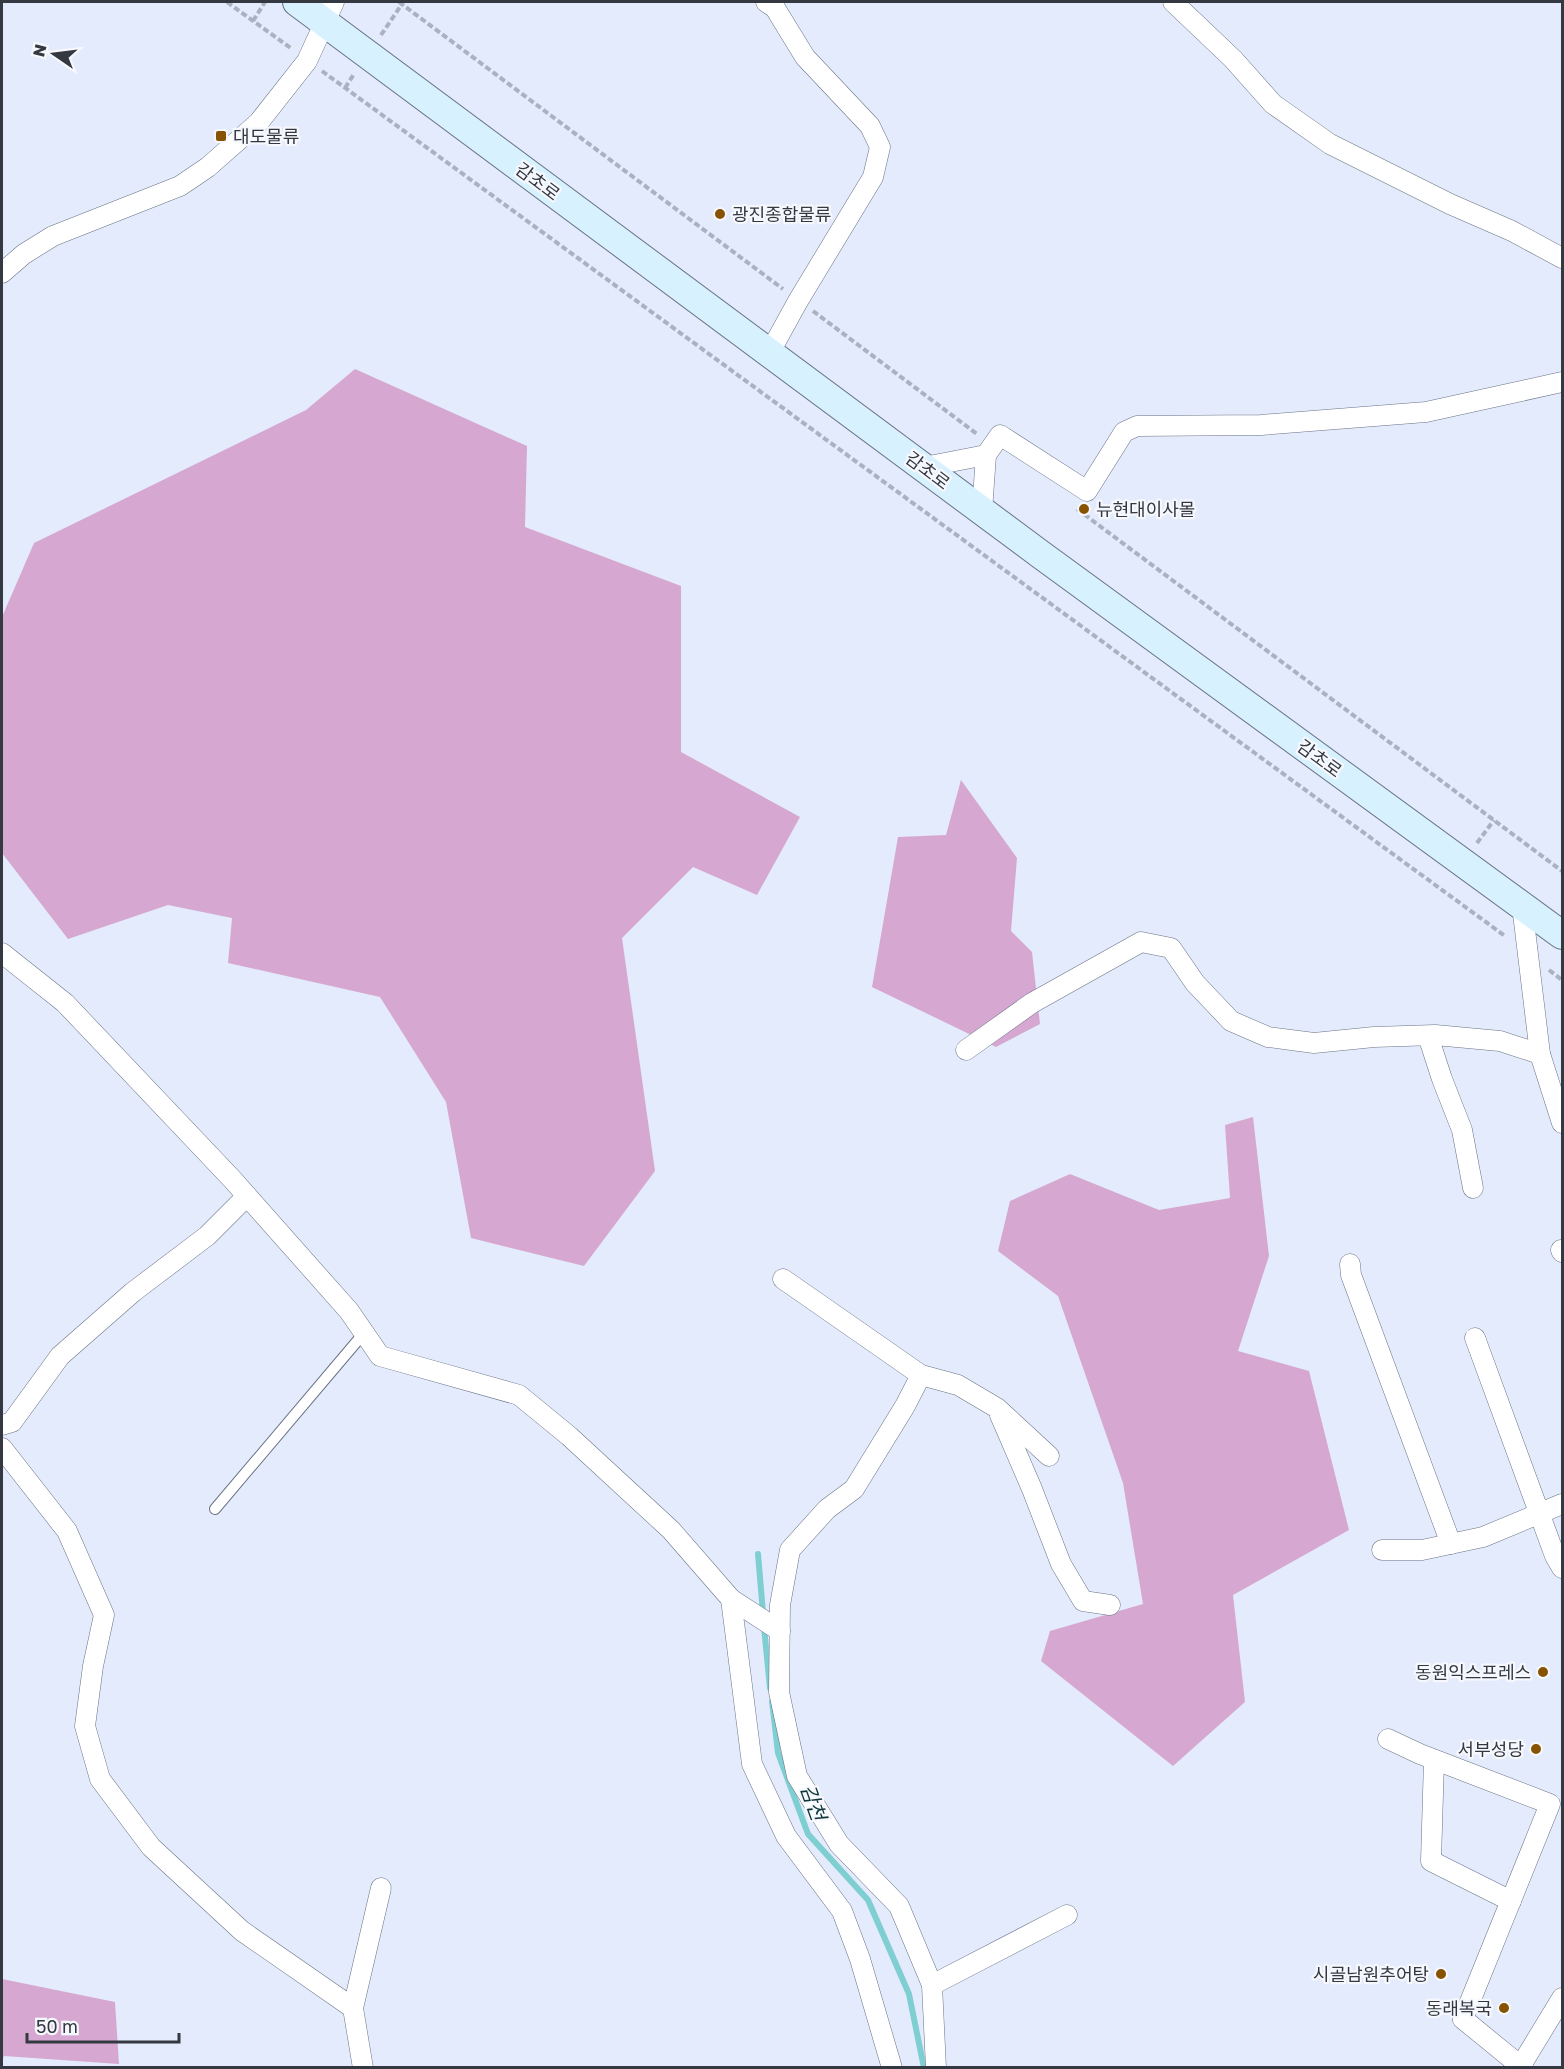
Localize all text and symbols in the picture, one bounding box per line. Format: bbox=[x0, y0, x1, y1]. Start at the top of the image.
north arrow bbox=[24, 24, 84, 84]
text: N bbox=[28, 42, 51, 59]
place label: 대도물류 bbox=[233, 125, 299, 147]
marker: 대도물류 bbox=[214, 129, 228, 143]
street label: 감초로 bbox=[512, 157, 564, 205]
place label: 광진종합물류 bbox=[732, 203, 831, 225]
marker: 광진종합물류 bbox=[713, 207, 727, 221]
street label: 감초로 bbox=[902, 446, 954, 494]
place label: 뉴현대이사몰 bbox=[1096, 498, 1195, 520]
marker: 뉴현대이사몰 bbox=[1077, 502, 1091, 516]
street label: 감초로 bbox=[1293, 734, 1347, 782]
place label: 동원익스프레스 bbox=[1415, 1661, 1531, 1683]
marker: 동원익스프레스 bbox=[1536, 1665, 1550, 1679]
place label: 서부성당 bbox=[1458, 1738, 1524, 1760]
marker: 서부성당 bbox=[1529, 1742, 1543, 1756]
water label: 감천 bbox=[796, 1781, 832, 1826]
place label: 시골남원추어탕 bbox=[1313, 1963, 1429, 1985]
marker: 시골남원추어탕 bbox=[1434, 1967, 1448, 1981]
place label: 동래복국 bbox=[1426, 1997, 1492, 2019]
marker: 동래복국 bbox=[1497, 2001, 1511, 2015]
scale bar bbox=[27, 2006, 178, 2044]
text: 50 m bbox=[36, 2015, 78, 2037]

